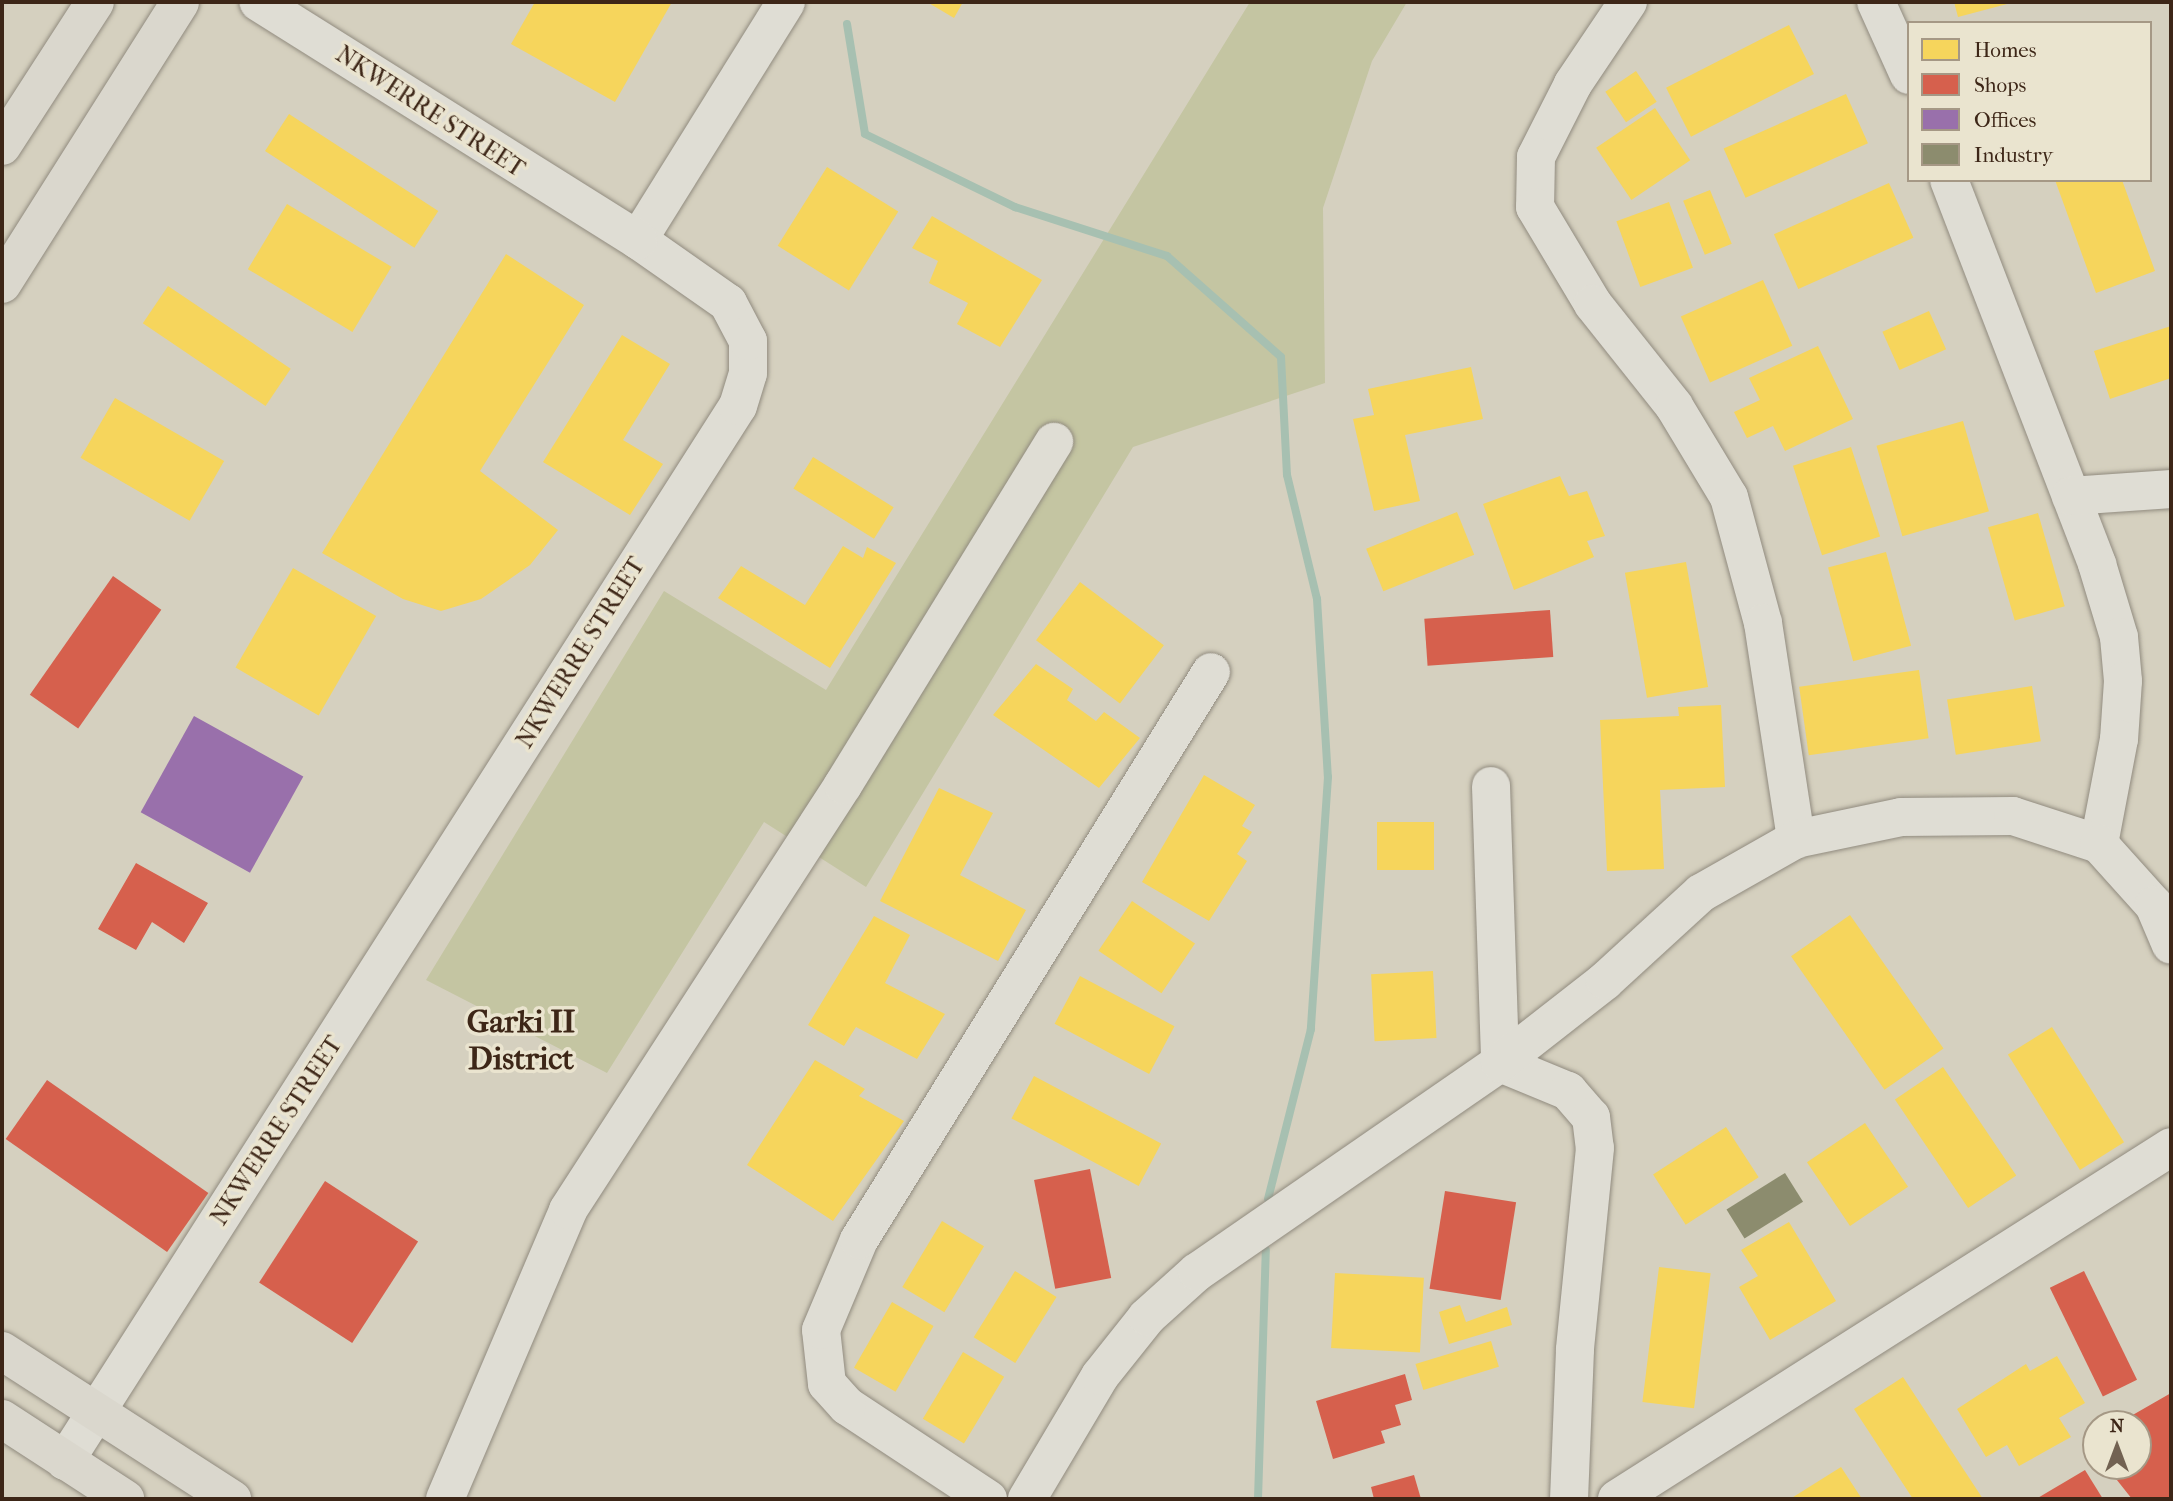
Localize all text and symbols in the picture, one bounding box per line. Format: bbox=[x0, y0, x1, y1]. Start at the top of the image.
legend bbox=[1907, 21, 2152, 182]
text: Homes bbox=[1974, 38, 2036, 62]
street label: NKWERRE STREET bbox=[330, 40, 530, 184]
text: Shops bbox=[1974, 73, 2026, 97]
text: Offices bbox=[1974, 108, 2036, 132]
text: Industry bbox=[1974, 143, 2053, 167]
street label: NKWERRE STREET bbox=[511, 552, 651, 754]
district label: Garki II District bbox=[467, 1004, 575, 1079]
street label: NKWERRE STREET bbox=[205, 1031, 349, 1231]
north arrow bbox=[2082, 1410, 2152, 1480]
text: N bbox=[2110, 1415, 2124, 1437]

